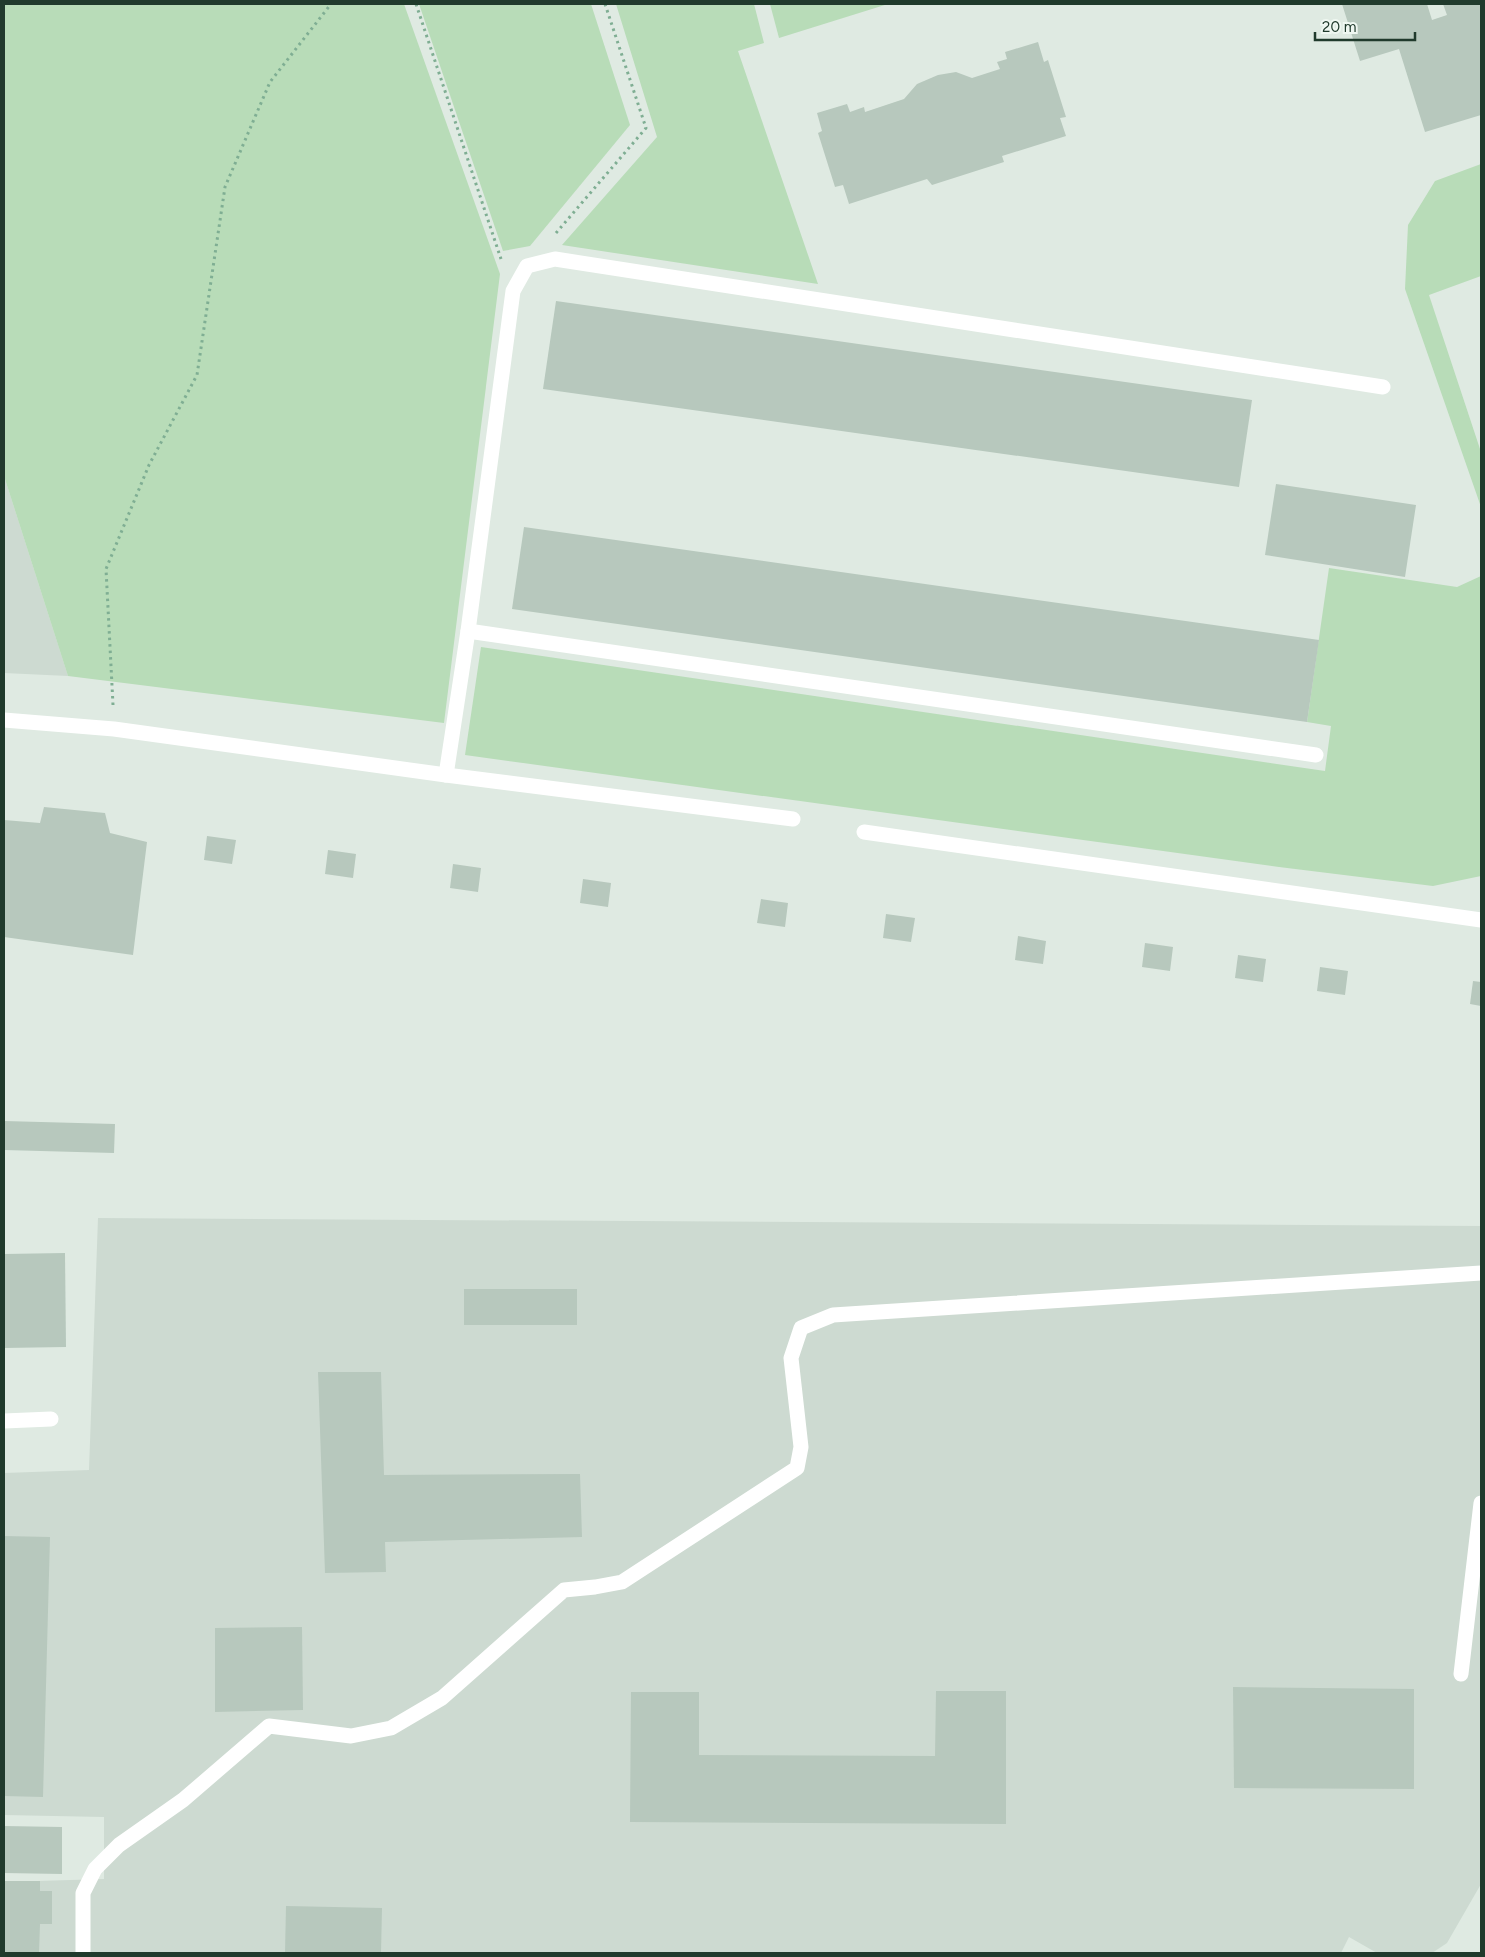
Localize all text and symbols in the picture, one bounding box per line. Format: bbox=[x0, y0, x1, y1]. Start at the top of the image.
scale bar bbox=[1315, 10, 1415, 42]
text: 20 m bbox=[1322, 18, 1356, 36]

